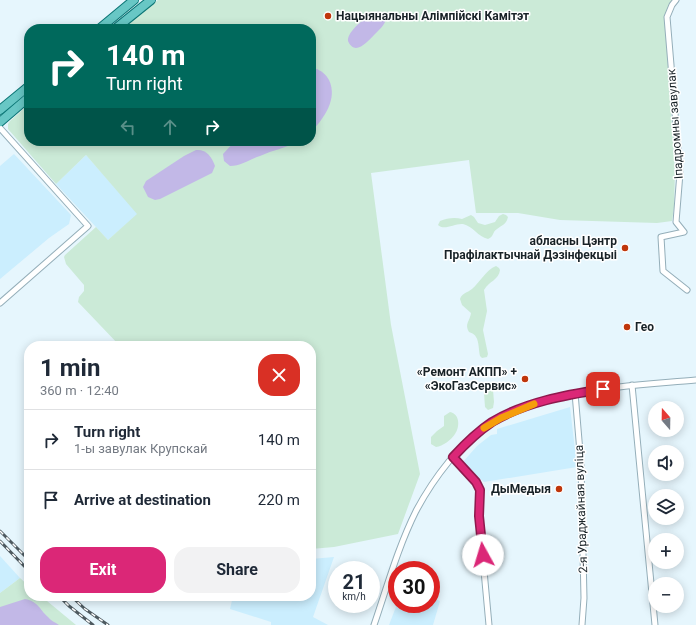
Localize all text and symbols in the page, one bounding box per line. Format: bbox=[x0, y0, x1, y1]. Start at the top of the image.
place label: Нацыянальны Алімпійскі Камітэт bbox=[336, 9, 529, 23]
marker: Нацыянальны Алімпійскі Камітэт bbox=[323, 11, 333, 21]
text: 140 m bbox=[106, 39, 185, 72]
icon: right bbox=[40, 40, 92, 92]
street label: Іпадромны завулак bbox=[664, 68, 686, 180]
text: Turn right bbox=[106, 73, 183, 94]
icon: left bbox=[117, 116, 139, 138]
icon: ahead bbox=[159, 116, 181, 138]
icon: right bbox=[201, 116, 223, 138]
place label: абласны Цэнтр Прафілактычнай Дэзінфекцыі bbox=[444, 234, 617, 262]
marker: абласны Цэнтр Прафілактычнай Дэзінфекцыі bbox=[620, 243, 630, 253]
place label: Гео bbox=[635, 320, 654, 334]
marker: Гео bbox=[622, 322, 632, 332]
text: 1 min bbox=[40, 354, 100, 382]
button: close bbox=[258, 354, 300, 396]
place label: «Ремонт АКПП» + «ЭкоГазСервис» bbox=[417, 365, 517, 393]
pin bbox=[586, 372, 620, 406]
marker: «Ремонт АКПП» + «ЭкоГазСервис» bbox=[520, 374, 530, 384]
icon: arrive bbox=[592, 378, 614, 400]
text: 360 m · 12:40 bbox=[40, 383, 119, 398]
north arrow bbox=[648, 401, 684, 437]
map controls bbox=[648, 401, 684, 613]
text: Turn right bbox=[74, 423, 140, 441]
icon: right bbox=[40, 429, 62, 451]
text: 140 m bbox=[258, 431, 300, 449]
text: 1-ы завулак Крупскай bbox=[74, 441, 207, 456]
street label: 2-я Ураджайная вуліца bbox=[572, 445, 590, 573]
button: sound bbox=[648, 445, 684, 481]
place label: ДыМедыя bbox=[491, 482, 551, 496]
marker: ДыМедыя bbox=[554, 484, 564, 494]
icon: arrive bbox=[40, 489, 62, 511]
button: layers bbox=[648, 489, 684, 525]
text: Arrive at destination bbox=[74, 491, 211, 509]
text: 220 m bbox=[258, 491, 300, 509]
button: + bbox=[648, 533, 684, 569]
position arrow bbox=[462, 534, 504, 576]
button: Exit bbox=[40, 547, 166, 593]
button: Share bbox=[174, 547, 300, 593]
speed limit sign: 30 bbox=[388, 561, 440, 613]
text: 21 bbox=[343, 570, 365, 594]
button: − bbox=[648, 577, 684, 613]
text: km/h bbox=[342, 591, 366, 602]

